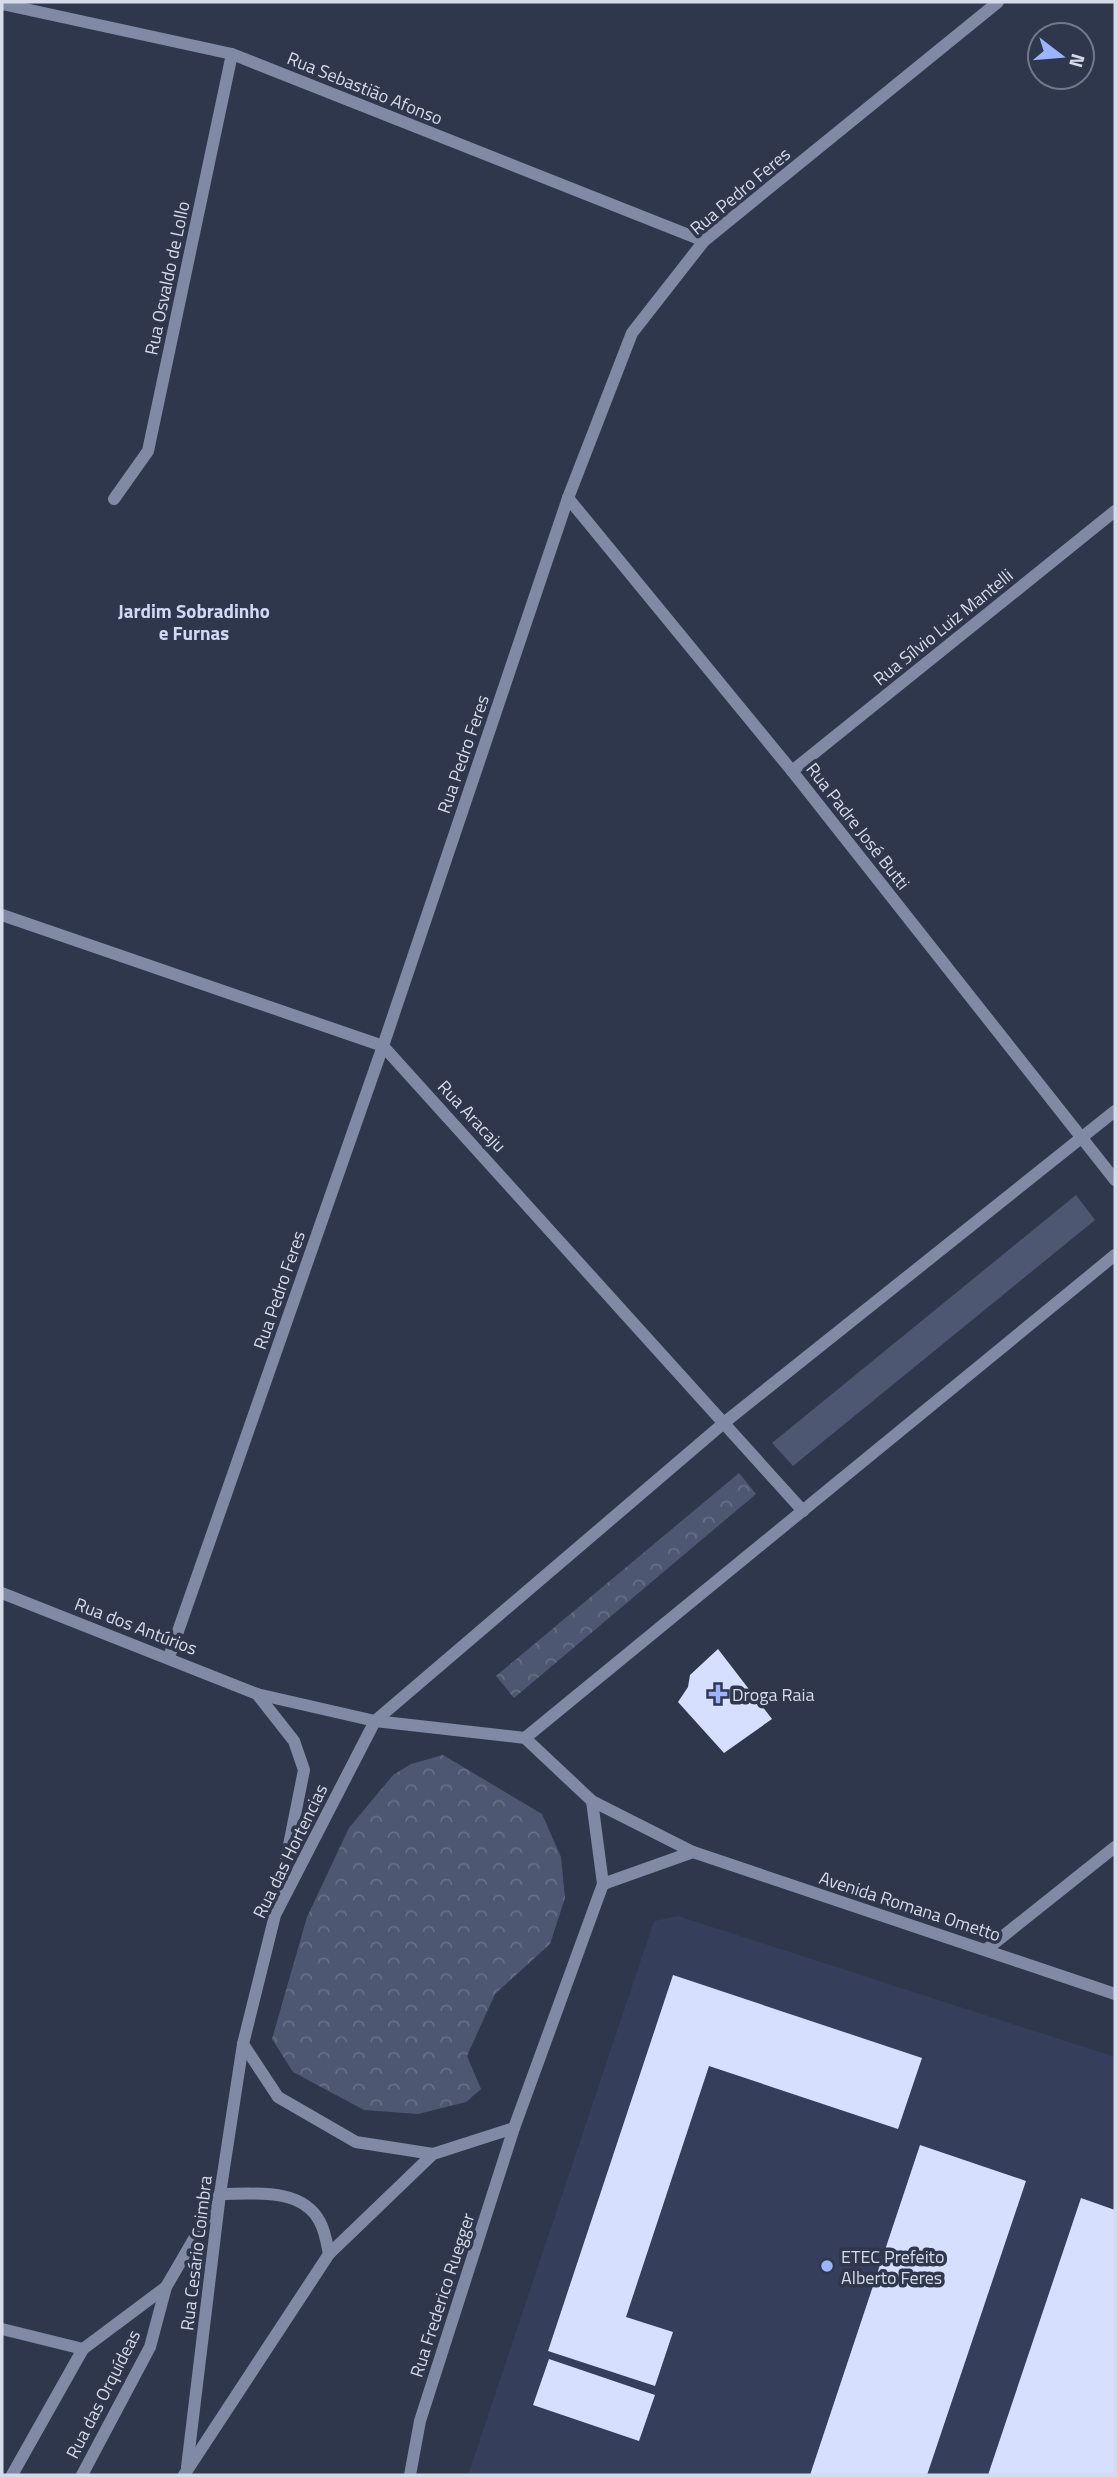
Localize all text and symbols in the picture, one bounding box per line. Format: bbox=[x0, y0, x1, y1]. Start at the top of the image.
north arrow bbox=[1026, 21, 1096, 91]
street label: Rua Sebastião Afonso bbox=[283, 44, 447, 132]
text: N bbox=[1062, 50, 1094, 71]
street label: Rua Pedro Feres bbox=[684, 141, 796, 241]
street label: Rua Osvaldo de Lollo bbox=[137, 199, 197, 357]
street label: Rua Sílvio Luiz Mantelli bbox=[867, 562, 1019, 692]
district label: Jardim Sobradinho e Furnas bbox=[118, 596, 270, 647]
street label: Rua Pedro Feres bbox=[430, 691, 496, 817]
street label: Rua Padre José Butti bbox=[800, 757, 916, 895]
street label: Rua Aracaju bbox=[431, 1074, 513, 1158]
street label: Rua Pedro Feres bbox=[246, 1227, 312, 1353]
street label: Rua dos Antúrios bbox=[71, 1590, 201, 1662]
place label: Droga Raia bbox=[732, 1681, 814, 1708]
marker: Droga Raia bbox=[710, 1686, 726, 1702]
street label: Rua das Hortencias bbox=[246, 1779, 334, 1923]
street label: Avenida Romana Ometto bbox=[816, 1864, 1004, 1948]
street label: Rua Cesário Coimbra bbox=[173, 2174, 219, 2332]
street label: Rua Frederico Ruegger bbox=[403, 2209, 481, 2381]
place label: ETEC Prefeito Alberto Feres bbox=[841, 2243, 944, 2291]
marker: ETEC Prefeito Alberto Feres bbox=[819, 2258, 835, 2274]
street label: Rua das Orquídeas bbox=[59, 2325, 147, 2463]

